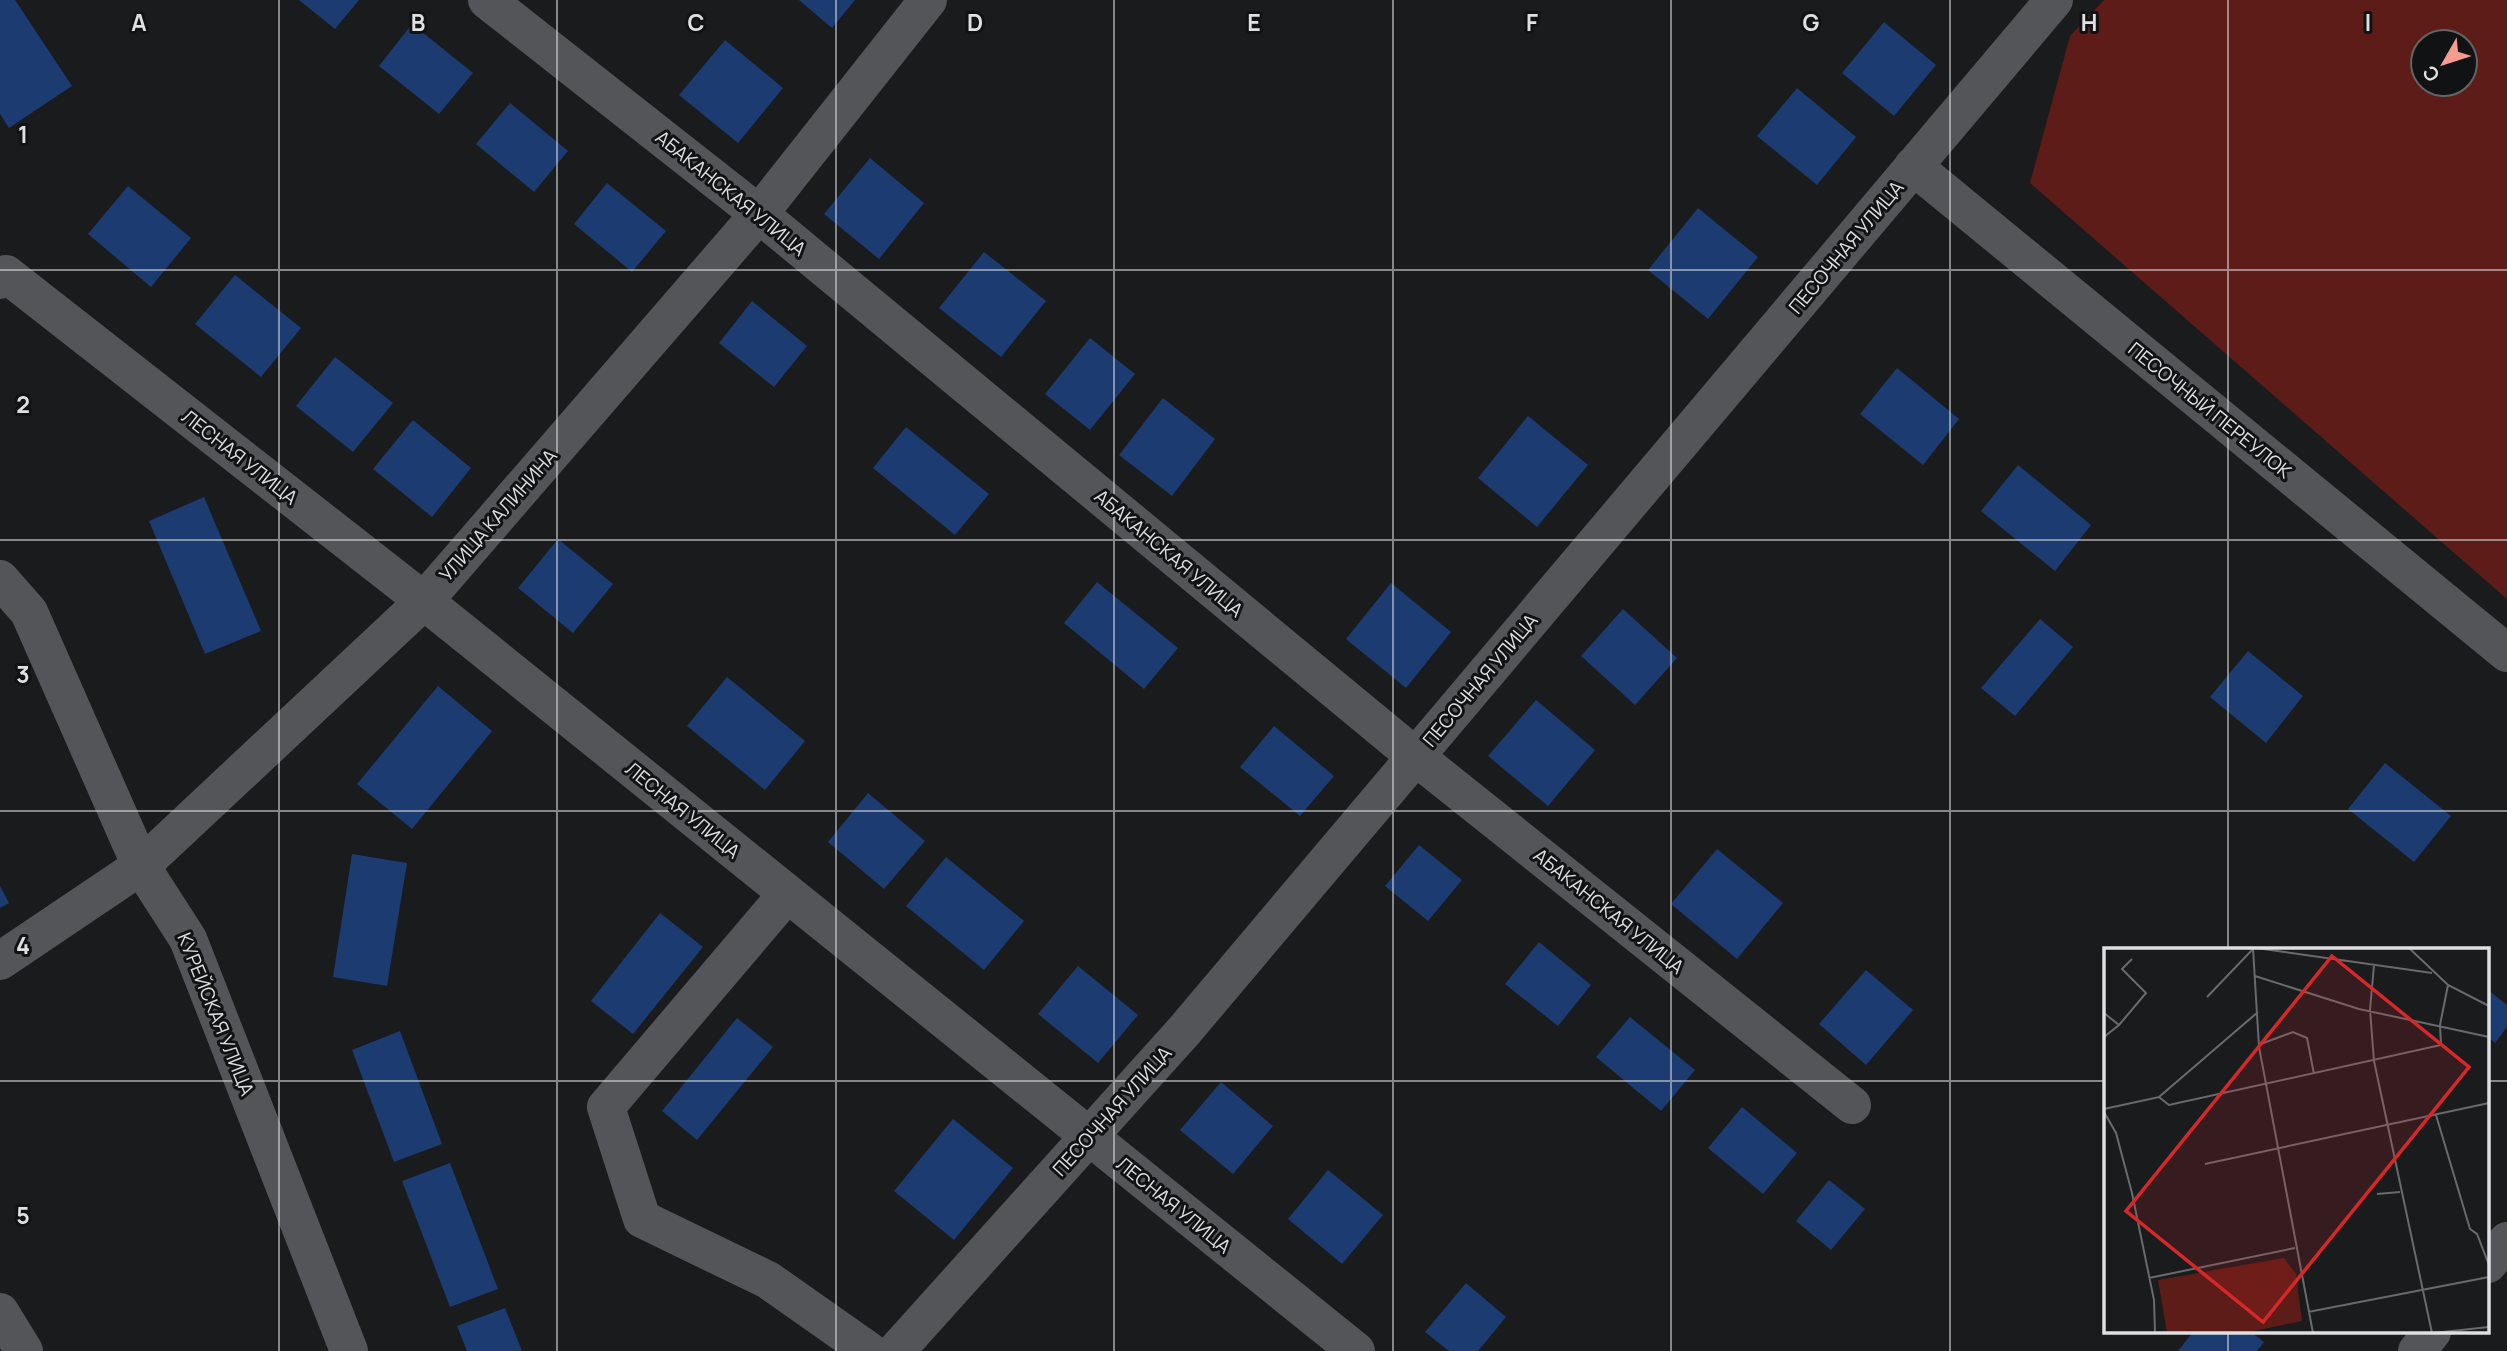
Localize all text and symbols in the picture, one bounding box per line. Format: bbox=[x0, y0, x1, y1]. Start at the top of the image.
text: A bbox=[131, 6, 147, 38]
text: B bbox=[411, 6, 425, 38]
text: C bbox=[688, 6, 705, 38]
text: D bbox=[967, 6, 983, 38]
text: E bbox=[1247, 6, 1261, 38]
text: F bbox=[1526, 6, 1538, 38]
text: G bbox=[1803, 6, 1820, 38]
text: H bbox=[2081, 6, 2097, 38]
text: I bbox=[2365, 6, 2371, 38]
north arrow bbox=[2409, 28, 2479, 98]
text: С bbox=[2416, 60, 2445, 87]
text: 1 bbox=[18, 118, 28, 150]
street label: АБАКАНСКАЯ УЛИЦА bbox=[650, 124, 812, 262]
street label: ПЕСОЧНАЯ УЛИЦА bbox=[1783, 175, 1909, 319]
street label: ПЕСОЧНЫЙ ПЕРЕУЛОК bbox=[2123, 336, 2298, 484]
text: 2 bbox=[16, 388, 30, 420]
street label: ЛЕСНАЯ УЛИЦА bbox=[177, 404, 303, 510]
street label: УЛИЦА КАЛИНИНА bbox=[433, 443, 563, 587]
street label: АБАКАНСКАЯ УЛИЦА bbox=[1089, 483, 1249, 623]
street label: ПЕСОЧНАЯ УЛИЦА bbox=[1417, 608, 1543, 752]
text: 3 bbox=[16, 658, 30, 690]
street label: ЛЕСНАЯ УЛИЦА bbox=[620, 756, 746, 864]
street label: АБАКАНСКАЯ УЛИЦА bbox=[1528, 842, 1690, 980]
text: 4 bbox=[16, 929, 30, 961]
street label: КУРЕЙСКАЯ УЛИЦА bbox=[171, 929, 261, 1099]
inset map bbox=[2104, 948, 2490, 1334]
street label: ПЕСОЧНАЯ УЛИЦА bbox=[1047, 1041, 1177, 1181]
street label: ЛЕСНАЯ УЛИЦА bbox=[1111, 1151, 1237, 1259]
text: 5 bbox=[16, 1199, 30, 1231]

